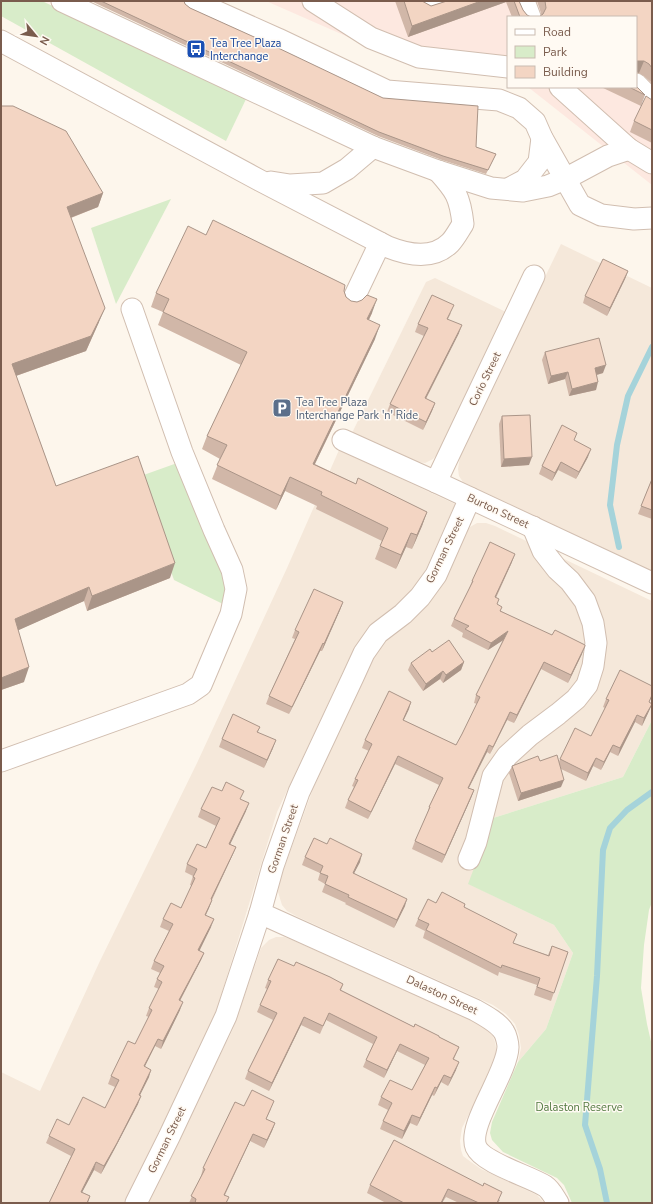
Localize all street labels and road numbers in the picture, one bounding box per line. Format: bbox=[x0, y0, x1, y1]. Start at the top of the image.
street label: Corio Street bbox=[465, 349, 505, 409]
street label: Burton Street bbox=[465, 490, 532, 532]
street label: Gorman Street bbox=[422, 514, 468, 586]
street label: Gorman Street bbox=[264, 802, 302, 876]
street label: Dalaston Street bbox=[404, 972, 480, 1018]
street label: Gorman Street bbox=[144, 1104, 190, 1176]

